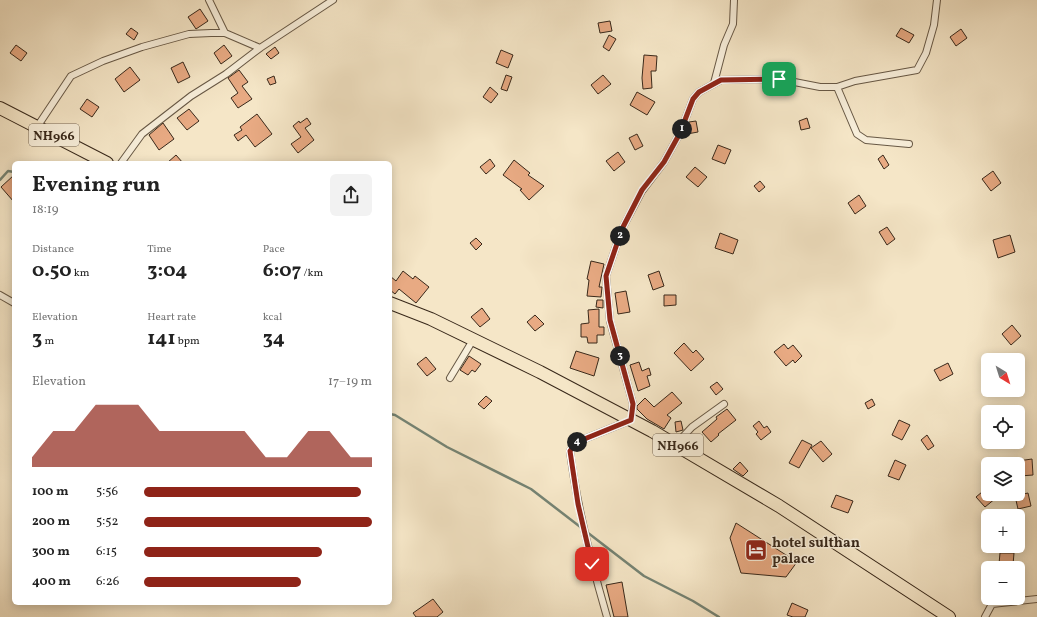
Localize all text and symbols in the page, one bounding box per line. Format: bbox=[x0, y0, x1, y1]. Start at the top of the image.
pin bbox=[762, 62, 796, 96]
icon: arrive bbox=[768, 68, 790, 90]
pin: 1 bbox=[672, 119, 692, 139]
text: 1 bbox=[680, 121, 684, 136]
road number: NH966 bbox=[29, 124, 79, 146]
text: Evening run bbox=[32, 170, 161, 201]
button: share bbox=[330, 174, 372, 216]
text: 18:19 bbox=[32, 201, 59, 219]
pin: 2 bbox=[610, 226, 630, 246]
text: 2 bbox=[617, 228, 623, 243]
text: Distance bbox=[32, 242, 74, 257]
text: Time bbox=[147, 242, 171, 257]
text: Pace bbox=[263, 242, 285, 257]
text: 0.50 bbox=[32, 257, 72, 285]
text: 3:04 bbox=[147, 257, 187, 285]
text: 6:07 bbox=[263, 257, 301, 285]
text: km bbox=[72, 266, 90, 281]
text: /km bbox=[301, 266, 323, 281]
text: Elevation bbox=[32, 310, 78, 325]
text: Heart rate bbox=[147, 310, 196, 325]
text: kcal bbox=[263, 310, 282, 325]
text: 3 bbox=[32, 325, 42, 353]
text: 141 bbox=[147, 325, 176, 353]
text: 34 bbox=[263, 325, 285, 353]
text: m bbox=[42, 334, 54, 349]
text: bpm bbox=[176, 334, 200, 349]
pin: 3 bbox=[610, 346, 630, 366]
text: 3 bbox=[617, 348, 623, 363]
north arrow bbox=[981, 353, 1025, 397]
map controls bbox=[981, 353, 1025, 605]
text: Elevation bbox=[32, 373, 86, 391]
text: 17–19 m bbox=[328, 373, 372, 391]
button: locate bbox=[981, 405, 1025, 449]
pin: 4 bbox=[567, 432, 587, 452]
text: 4 bbox=[574, 434, 580, 449]
road number: NH966 bbox=[653, 434, 703, 456]
button: layers bbox=[981, 457, 1025, 501]
text: 100 m bbox=[32, 483, 69, 501]
text: 5:56 bbox=[96, 483, 118, 501]
button: + bbox=[981, 509, 1025, 553]
text: 200 m bbox=[32, 513, 70, 531]
text: 5:52 bbox=[96, 513, 119, 531]
place label: hotel sulthan palace bbox=[772, 534, 860, 569]
hotel icon: hotel sulthan palace bbox=[743, 537, 769, 563]
text: 300 m bbox=[32, 543, 70, 561]
text: 6:15 bbox=[96, 543, 117, 561]
pin bbox=[575, 547, 609, 581]
icon: check bbox=[581, 553, 603, 575]
button: − bbox=[981, 561, 1025, 605]
text: 400 m bbox=[32, 573, 71, 591]
text: 6:26 bbox=[96, 573, 119, 591]

